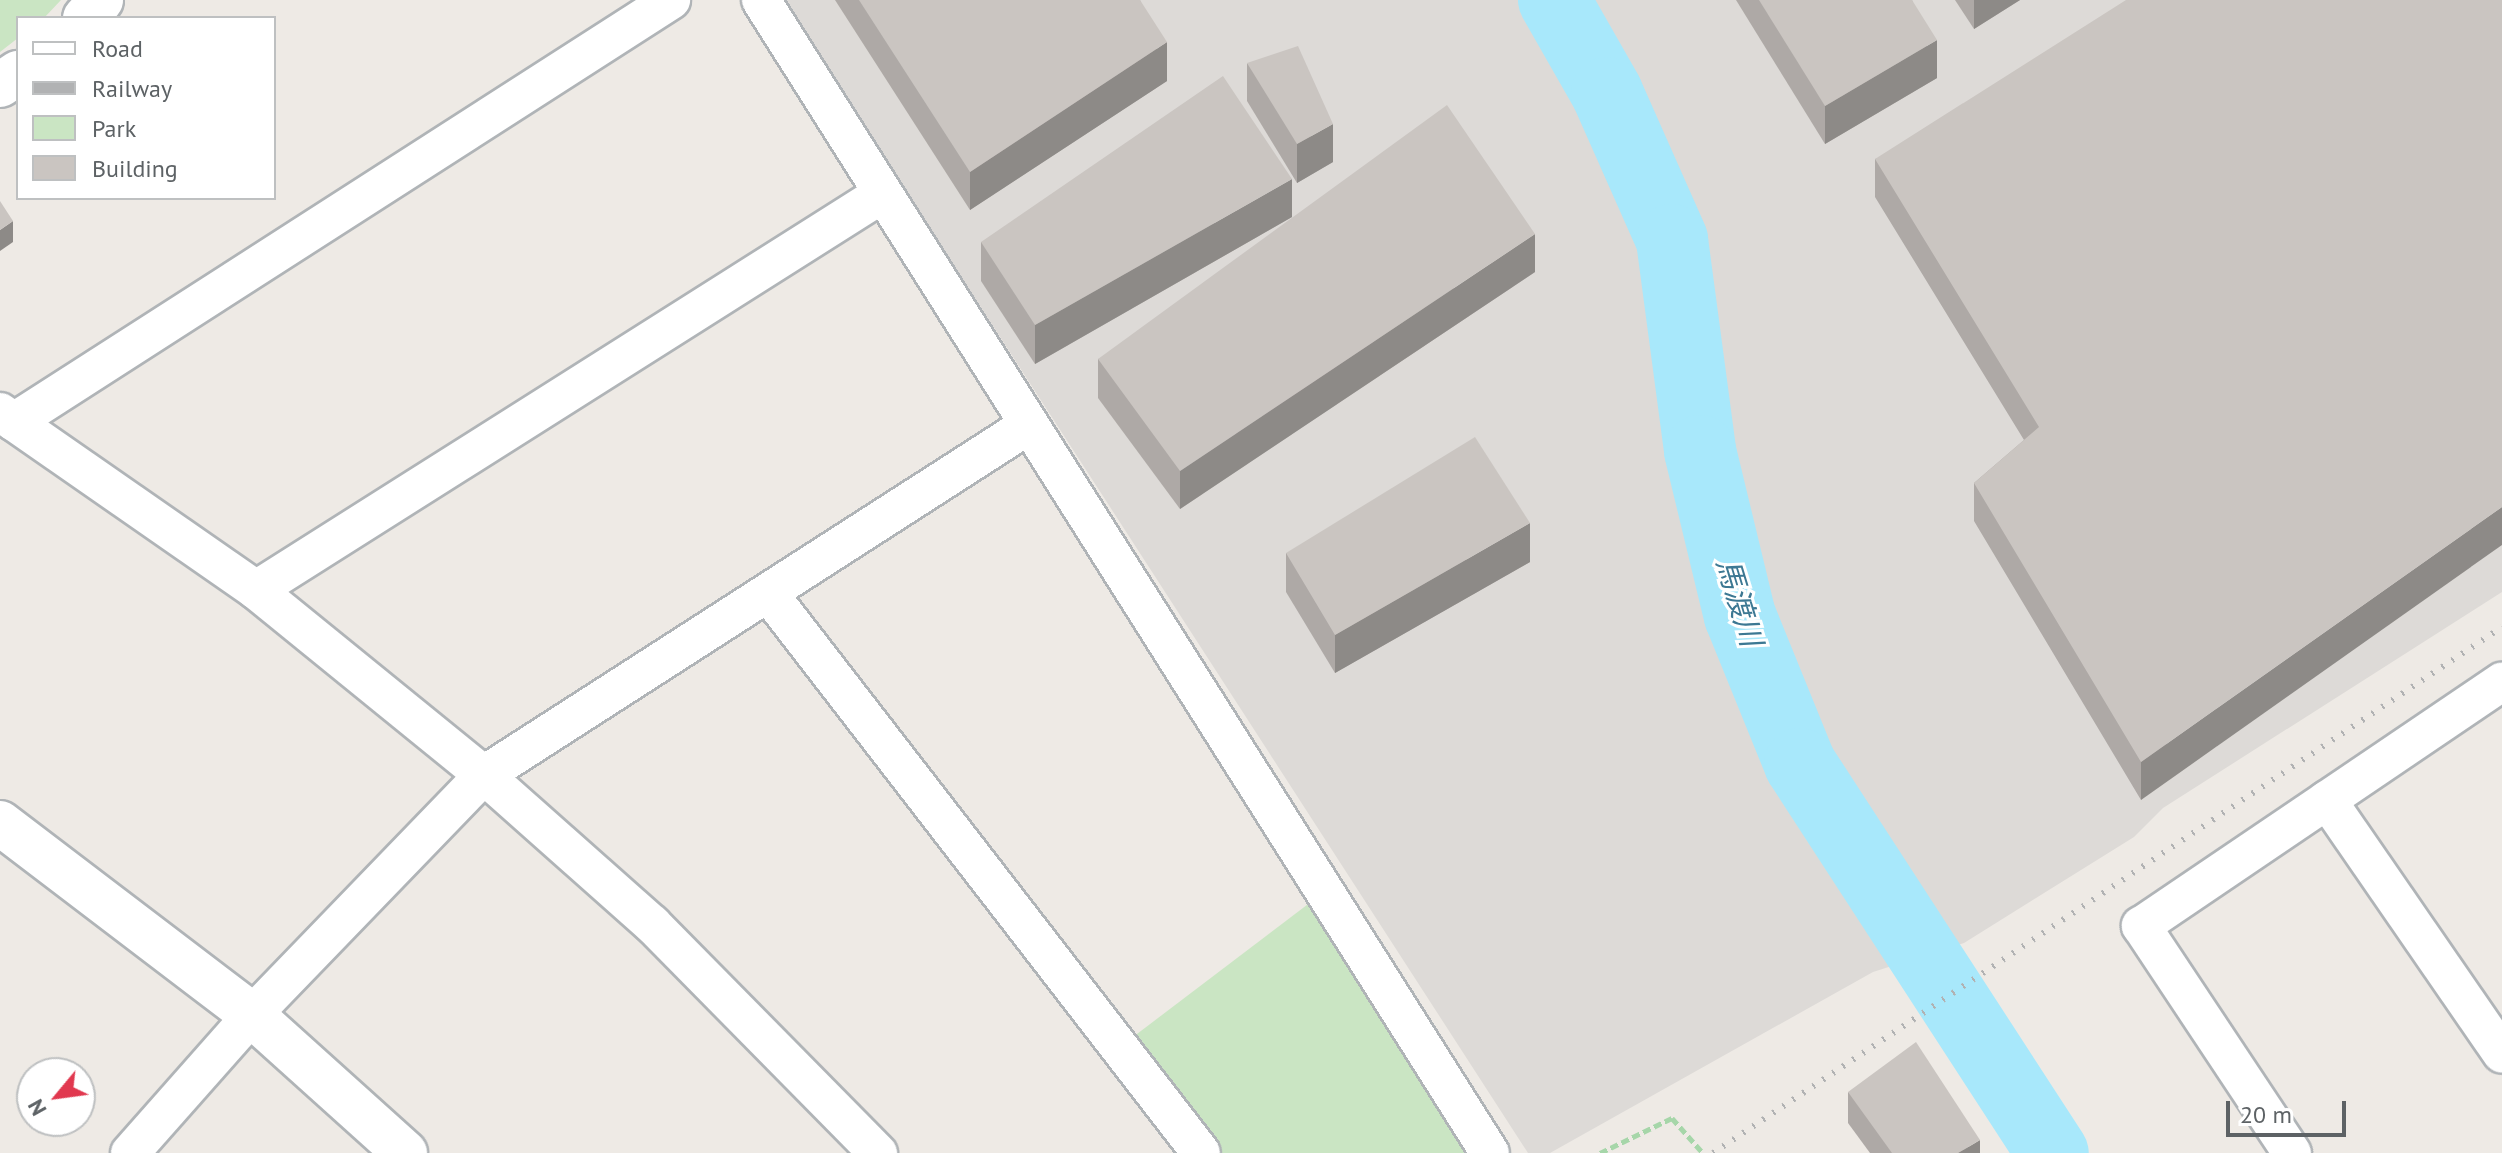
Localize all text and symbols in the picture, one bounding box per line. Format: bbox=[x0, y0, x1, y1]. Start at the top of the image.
legend bbox=[16, 16, 276, 200]
text: Road bbox=[92, 33, 143, 64]
text: Railway bbox=[92, 73, 172, 104]
text: Park bbox=[92, 113, 136, 144]
text: Building bbox=[92, 153, 178, 184]
water label: 馬渡川 bbox=[1710, 554, 1770, 650]
north arrow bbox=[16, 1057, 96, 1137]
scale bar bbox=[2230, 1085, 2350, 1135]
text: N bbox=[21, 1095, 53, 1121]
text: 20 m bbox=[2240, 1099, 2292, 1130]

